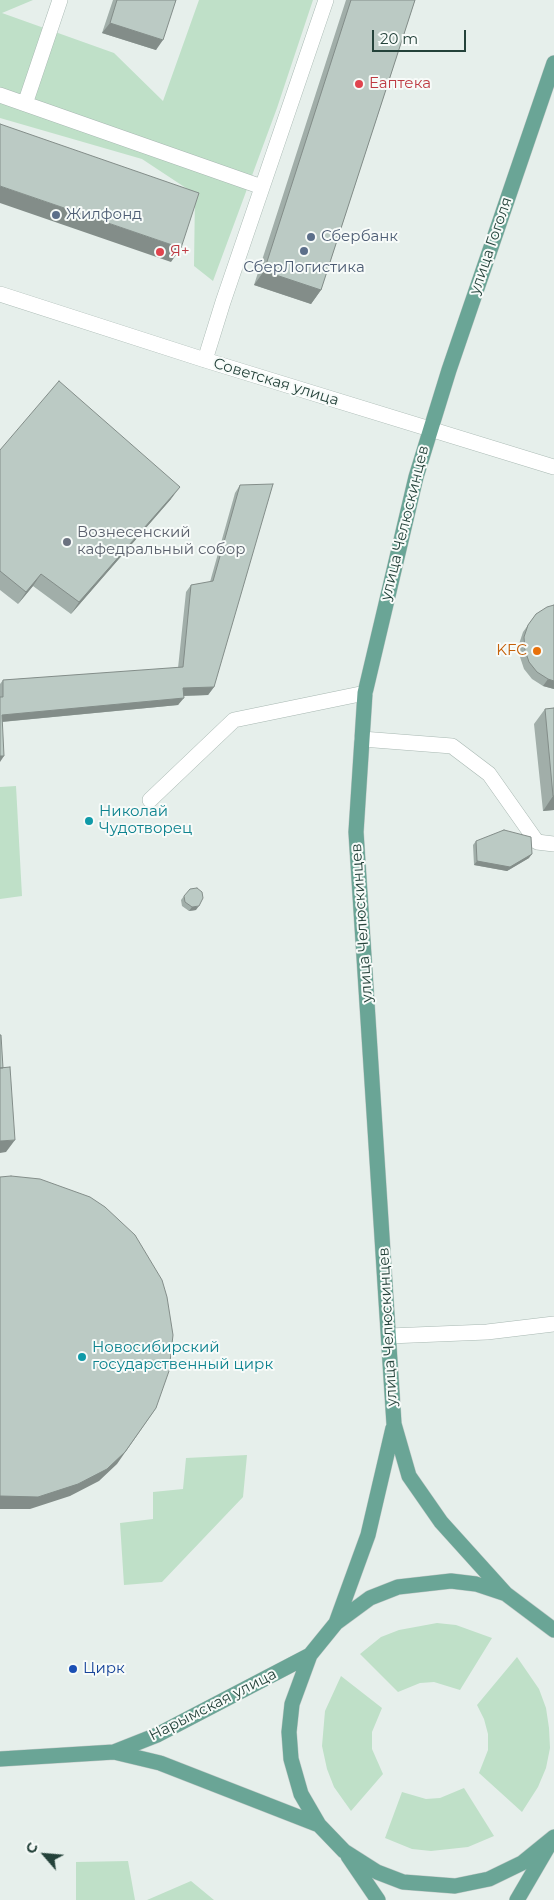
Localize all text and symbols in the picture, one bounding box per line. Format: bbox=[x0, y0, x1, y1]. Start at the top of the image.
scale bar bbox=[374, 20, 468, 52]
text: 20 m bbox=[380, 29, 418, 48]
place label: Еаптека bbox=[369, 75, 431, 93]
marker: Еаптека bbox=[353, 78, 365, 90]
street label: улица Гоголя bbox=[466, 195, 516, 297]
place label: Жилфонд bbox=[66, 206, 142, 224]
marker: Жилфонд bbox=[50, 209, 62, 221]
place label: Сбербанк bbox=[321, 228, 398, 246]
marker: Сбербанк bbox=[305, 231, 317, 243]
place label: Я+ bbox=[170, 243, 190, 261]
marker: СберЛогистика bbox=[298, 245, 310, 257]
marker: Я+ bbox=[154, 246, 166, 258]
place label: СберЛогистика bbox=[243, 259, 365, 277]
street label: Советская улица bbox=[211, 354, 341, 410]
street label: улица Челюскинцев bbox=[377, 444, 433, 602]
place label: Вознесенский кафедральный собор bbox=[77, 524, 246, 559]
marker: Вознесенский кафедральный собор bbox=[61, 536, 73, 548]
place label: KFC bbox=[496, 642, 527, 660]
marker: KFC bbox=[531, 645, 543, 657]
place label: Николай Чудотворец bbox=[99, 803, 192, 838]
marker: Николай Чудотворец bbox=[83, 815, 95, 827]
street label: улица Челюскинцев bbox=[347, 843, 377, 1003]
street label: улица Челюскинцев bbox=[375, 1247, 401, 1407]
place label: Новосибирский государственный цирк bbox=[92, 1339, 273, 1374]
marker: Новосибирский государственный цирк bbox=[76, 1351, 88, 1363]
place label: Цирк bbox=[83, 1660, 125, 1678]
marker: Цирк bbox=[67, 1663, 79, 1675]
street label: Нарымская улица bbox=[146, 1665, 280, 1745]
north arrow bbox=[20, 1830, 70, 1880]
text: С bbox=[21, 1840, 42, 1857]

